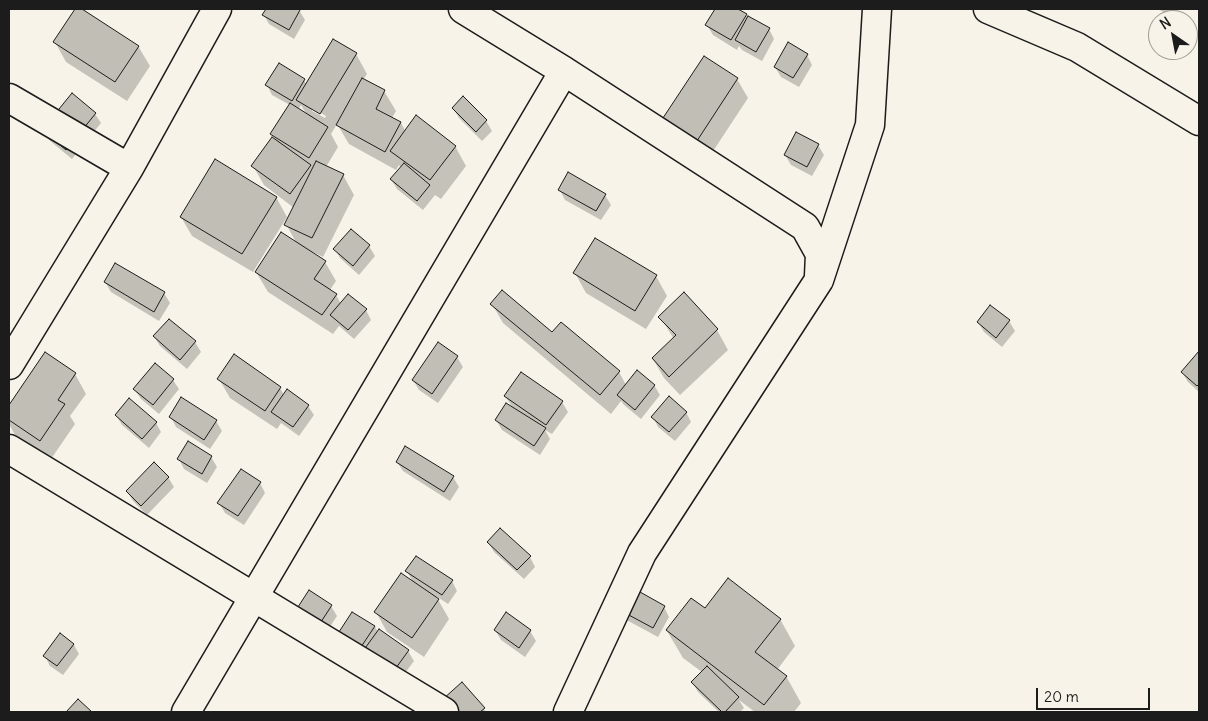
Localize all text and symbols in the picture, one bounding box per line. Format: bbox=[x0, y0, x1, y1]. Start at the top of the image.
north arrow bbox=[1148, 10, 1198, 60]
text: N bbox=[1156, 13, 1174, 33]
scale bar bbox=[1038, 678, 1152, 710]
text: 20 m bbox=[1044, 687, 1079, 706]

